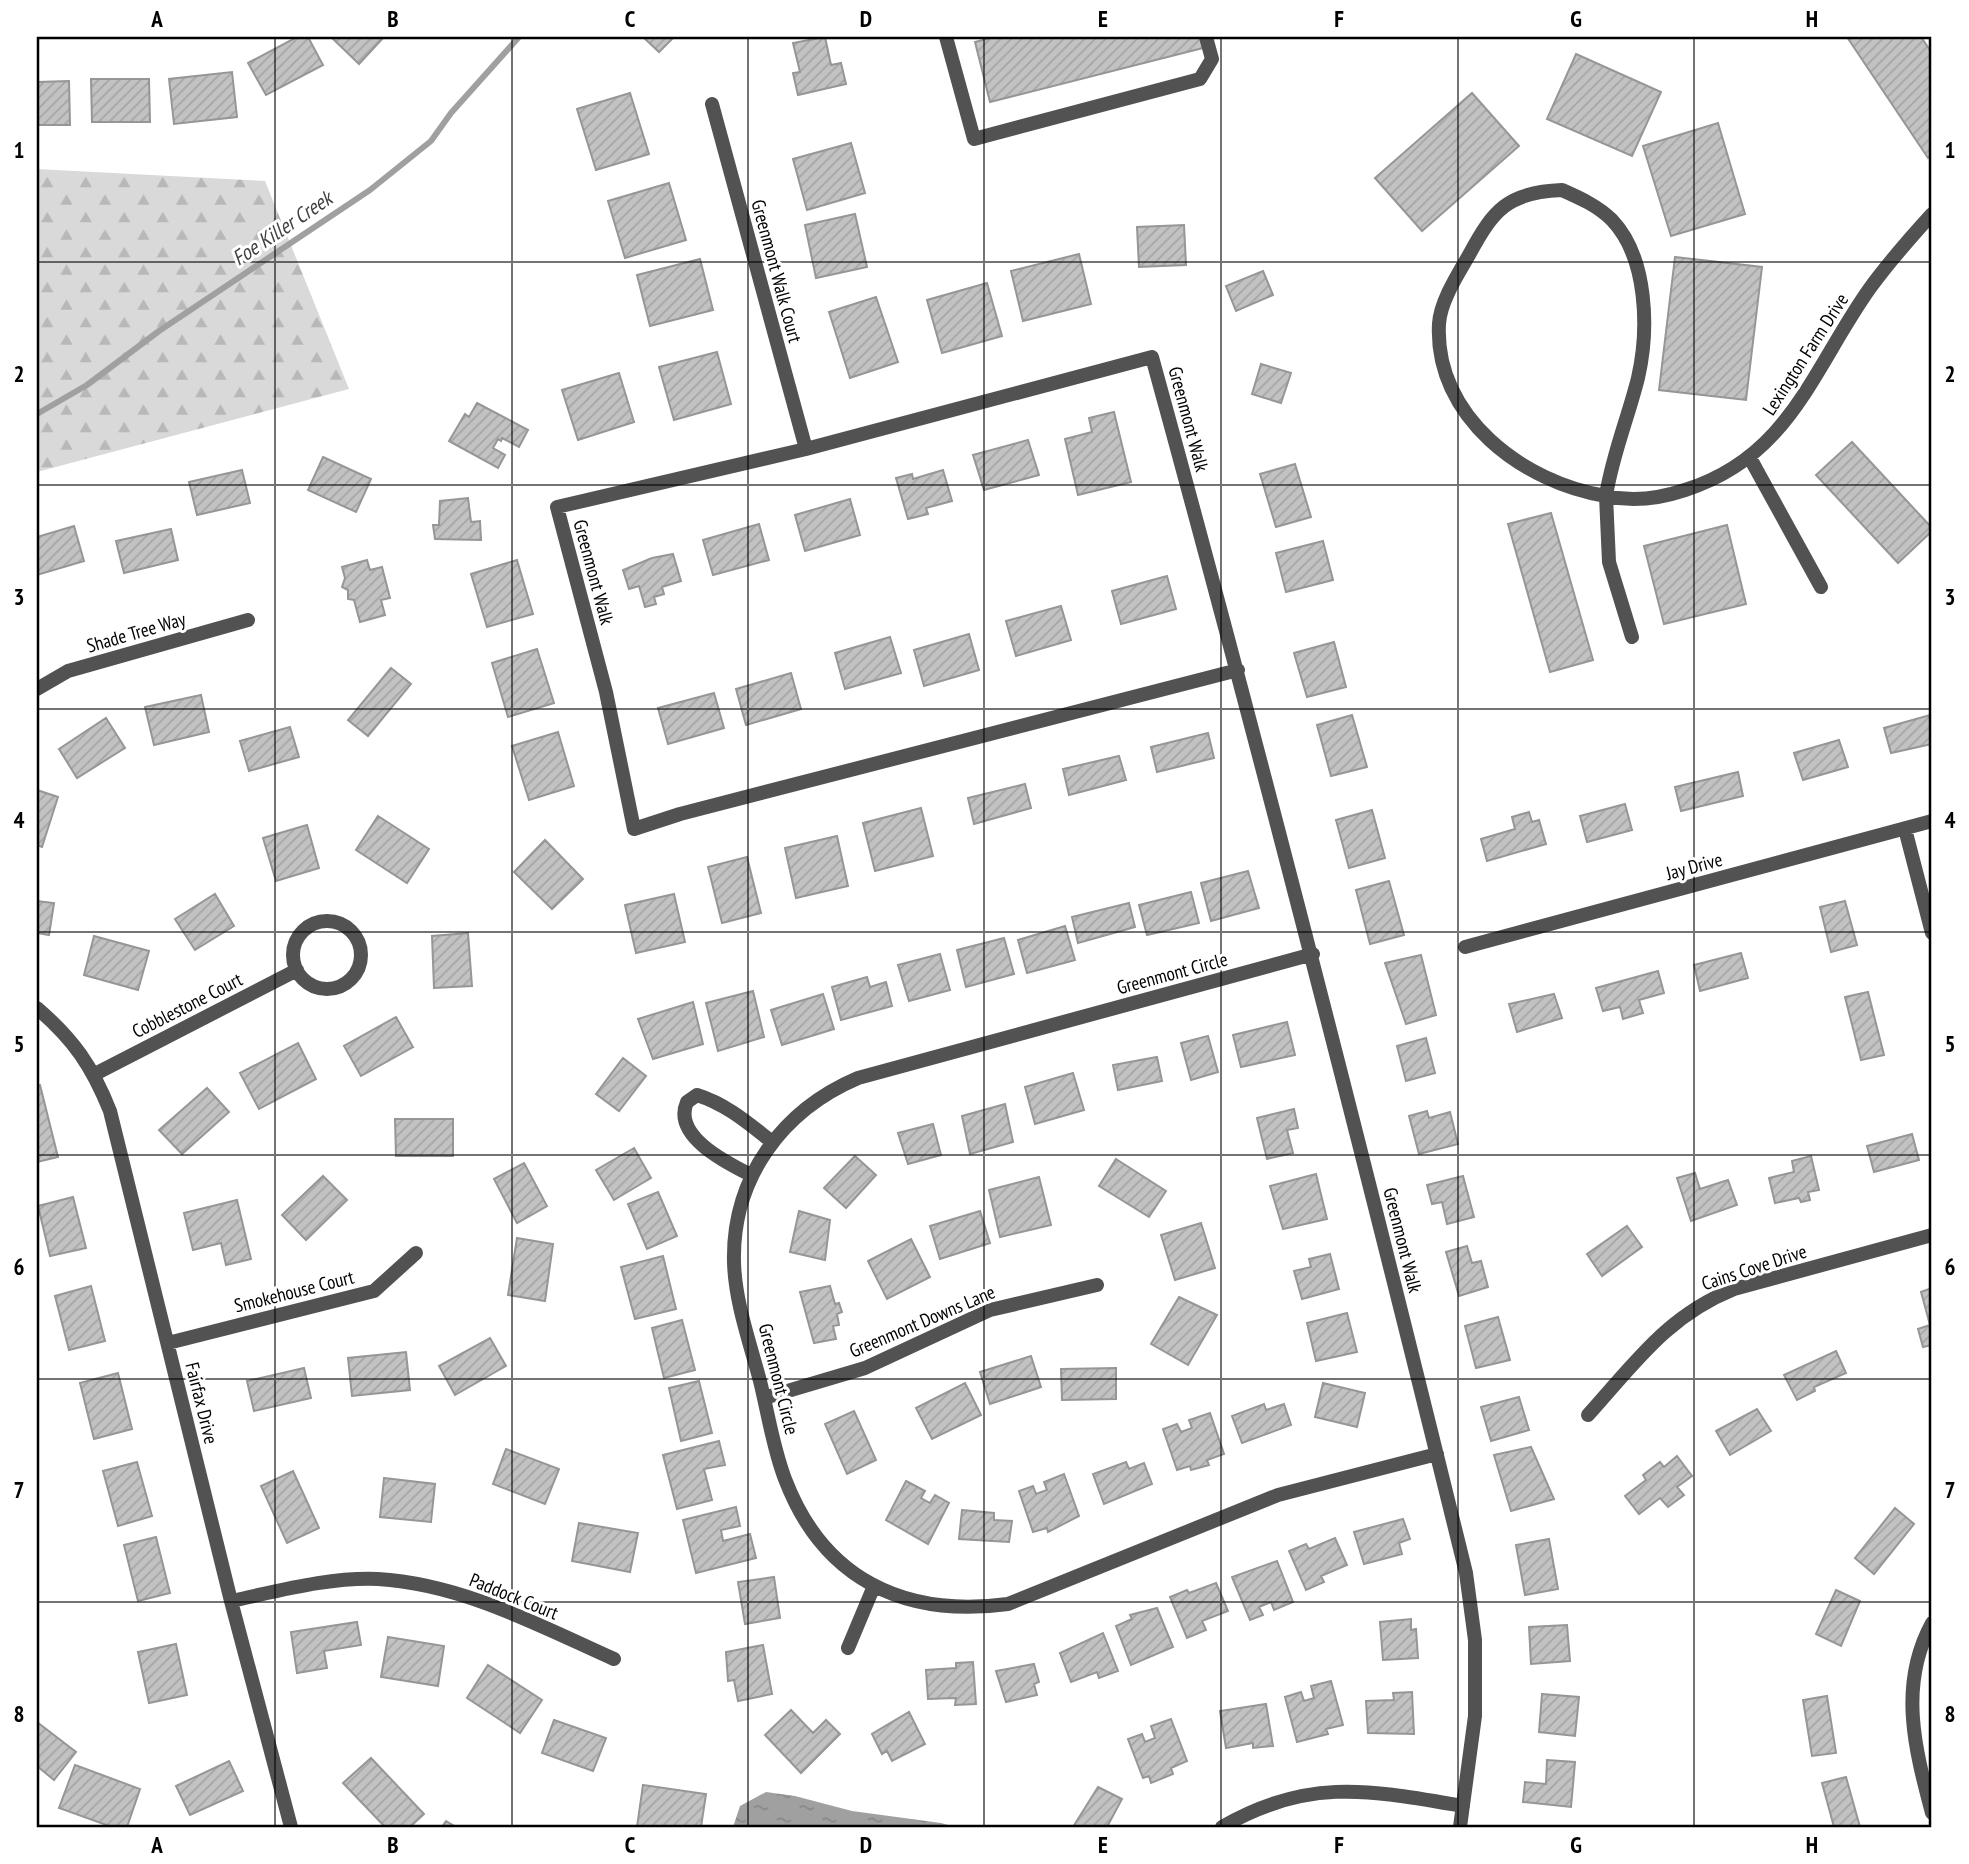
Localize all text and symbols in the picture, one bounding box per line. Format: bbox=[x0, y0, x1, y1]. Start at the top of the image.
text: A bbox=[150, 4, 163, 33]
text: B bbox=[387, 4, 399, 33]
text: C bbox=[625, 4, 636, 33]
text: D bbox=[860, 4, 872, 33]
text: E bbox=[1098, 4, 1108, 33]
text: F bbox=[1334, 4, 1344, 33]
text: G bbox=[1570, 4, 1582, 33]
text: H bbox=[1806, 4, 1818, 33]
text: 1 bbox=[14, 135, 25, 164]
text: 1 bbox=[1945, 135, 1956, 164]
water label: Foe Killer Creek bbox=[227, 183, 340, 271]
street label: Greenmont Walk Court bbox=[746, 197, 808, 346]
street label: Lexington Farm Drive bbox=[1757, 289, 1853, 419]
text: 2 bbox=[14, 359, 25, 388]
text: 2 bbox=[1945, 359, 1956, 388]
street label: Greenmont Walk bbox=[1163, 364, 1215, 475]
street label: Greenmont Walk bbox=[568, 517, 620, 628]
text: 3 bbox=[14, 582, 25, 611]
text: 3 bbox=[1945, 582, 1956, 611]
street label: Shade Tree Way bbox=[84, 606, 189, 658]
text: 4 bbox=[14, 805, 25, 834]
text: 4 bbox=[1945, 805, 1956, 834]
street label: Jay Drive bbox=[1662, 847, 1725, 885]
street label: Greenmont Circle bbox=[1114, 947, 1230, 999]
street label: Cobblestone Court bbox=[128, 967, 247, 1043]
text: 5 bbox=[14, 1029, 25, 1058]
text: 5 bbox=[1945, 1029, 1956, 1058]
street label: Greenmont Walk bbox=[1378, 1185, 1428, 1296]
street label: Cains Cove Drive bbox=[1698, 1239, 1810, 1295]
text: 6 bbox=[14, 1252, 25, 1281]
text: 6 bbox=[1945, 1252, 1956, 1281]
street label: Smokehouse Court bbox=[232, 1264, 357, 1317]
street label: Greenmont Downs Lane bbox=[845, 1279, 999, 1363]
street label: Greenmont Circle bbox=[754, 1321, 804, 1437]
street label: Fairfax Drive bbox=[180, 1360, 224, 1446]
text: 7 bbox=[14, 1475, 25, 1504]
text: 7 bbox=[1945, 1475, 1956, 1504]
street label: Paddock Court bbox=[466, 1567, 563, 1625]
text: 8 bbox=[14, 1699, 25, 1728]
text: 8 bbox=[1945, 1699, 1956, 1728]
text: A bbox=[150, 1830, 163, 1859]
text: B bbox=[387, 1830, 399, 1859]
text: C bbox=[625, 1830, 636, 1859]
text: D bbox=[860, 1830, 872, 1859]
text: E bbox=[1098, 1830, 1108, 1859]
text: F bbox=[1334, 1830, 1344, 1859]
text: G bbox=[1570, 1830, 1582, 1859]
text: H bbox=[1806, 1830, 1818, 1859]

